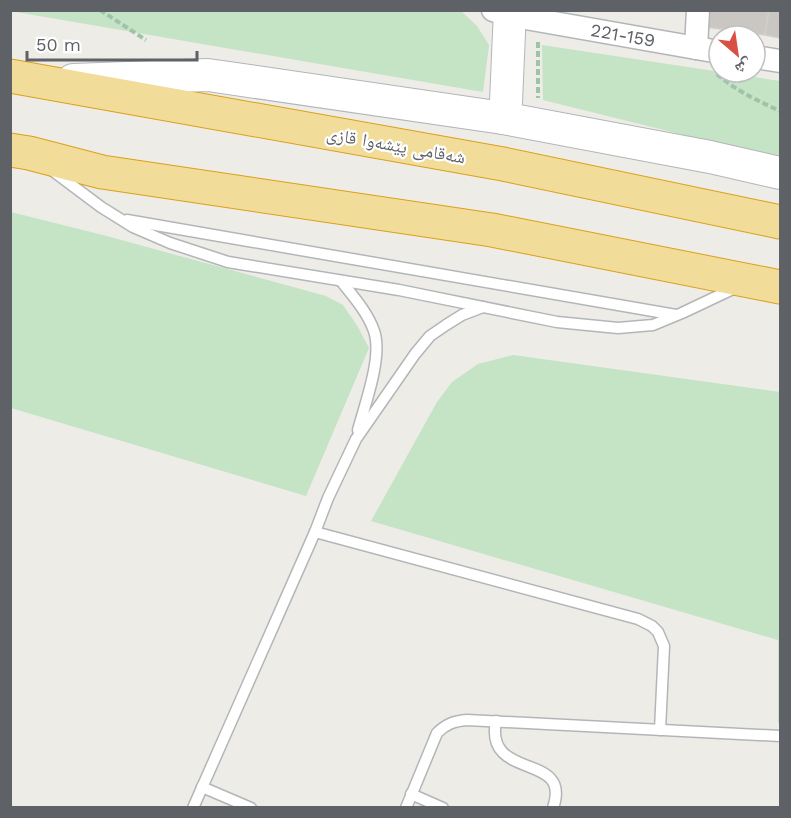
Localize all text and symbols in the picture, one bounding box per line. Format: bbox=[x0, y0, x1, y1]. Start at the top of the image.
street label: 221-159 bbox=[589, 19, 657, 51]
scale bar bbox=[27, 24, 196, 62]
north arrow bbox=[707, 24, 767, 84]
text: 50 m bbox=[36, 34, 81, 55]
text: ش bbox=[732, 54, 756, 79]
street label: شەقامی پێشەوا قازی bbox=[325, 122, 467, 169]

